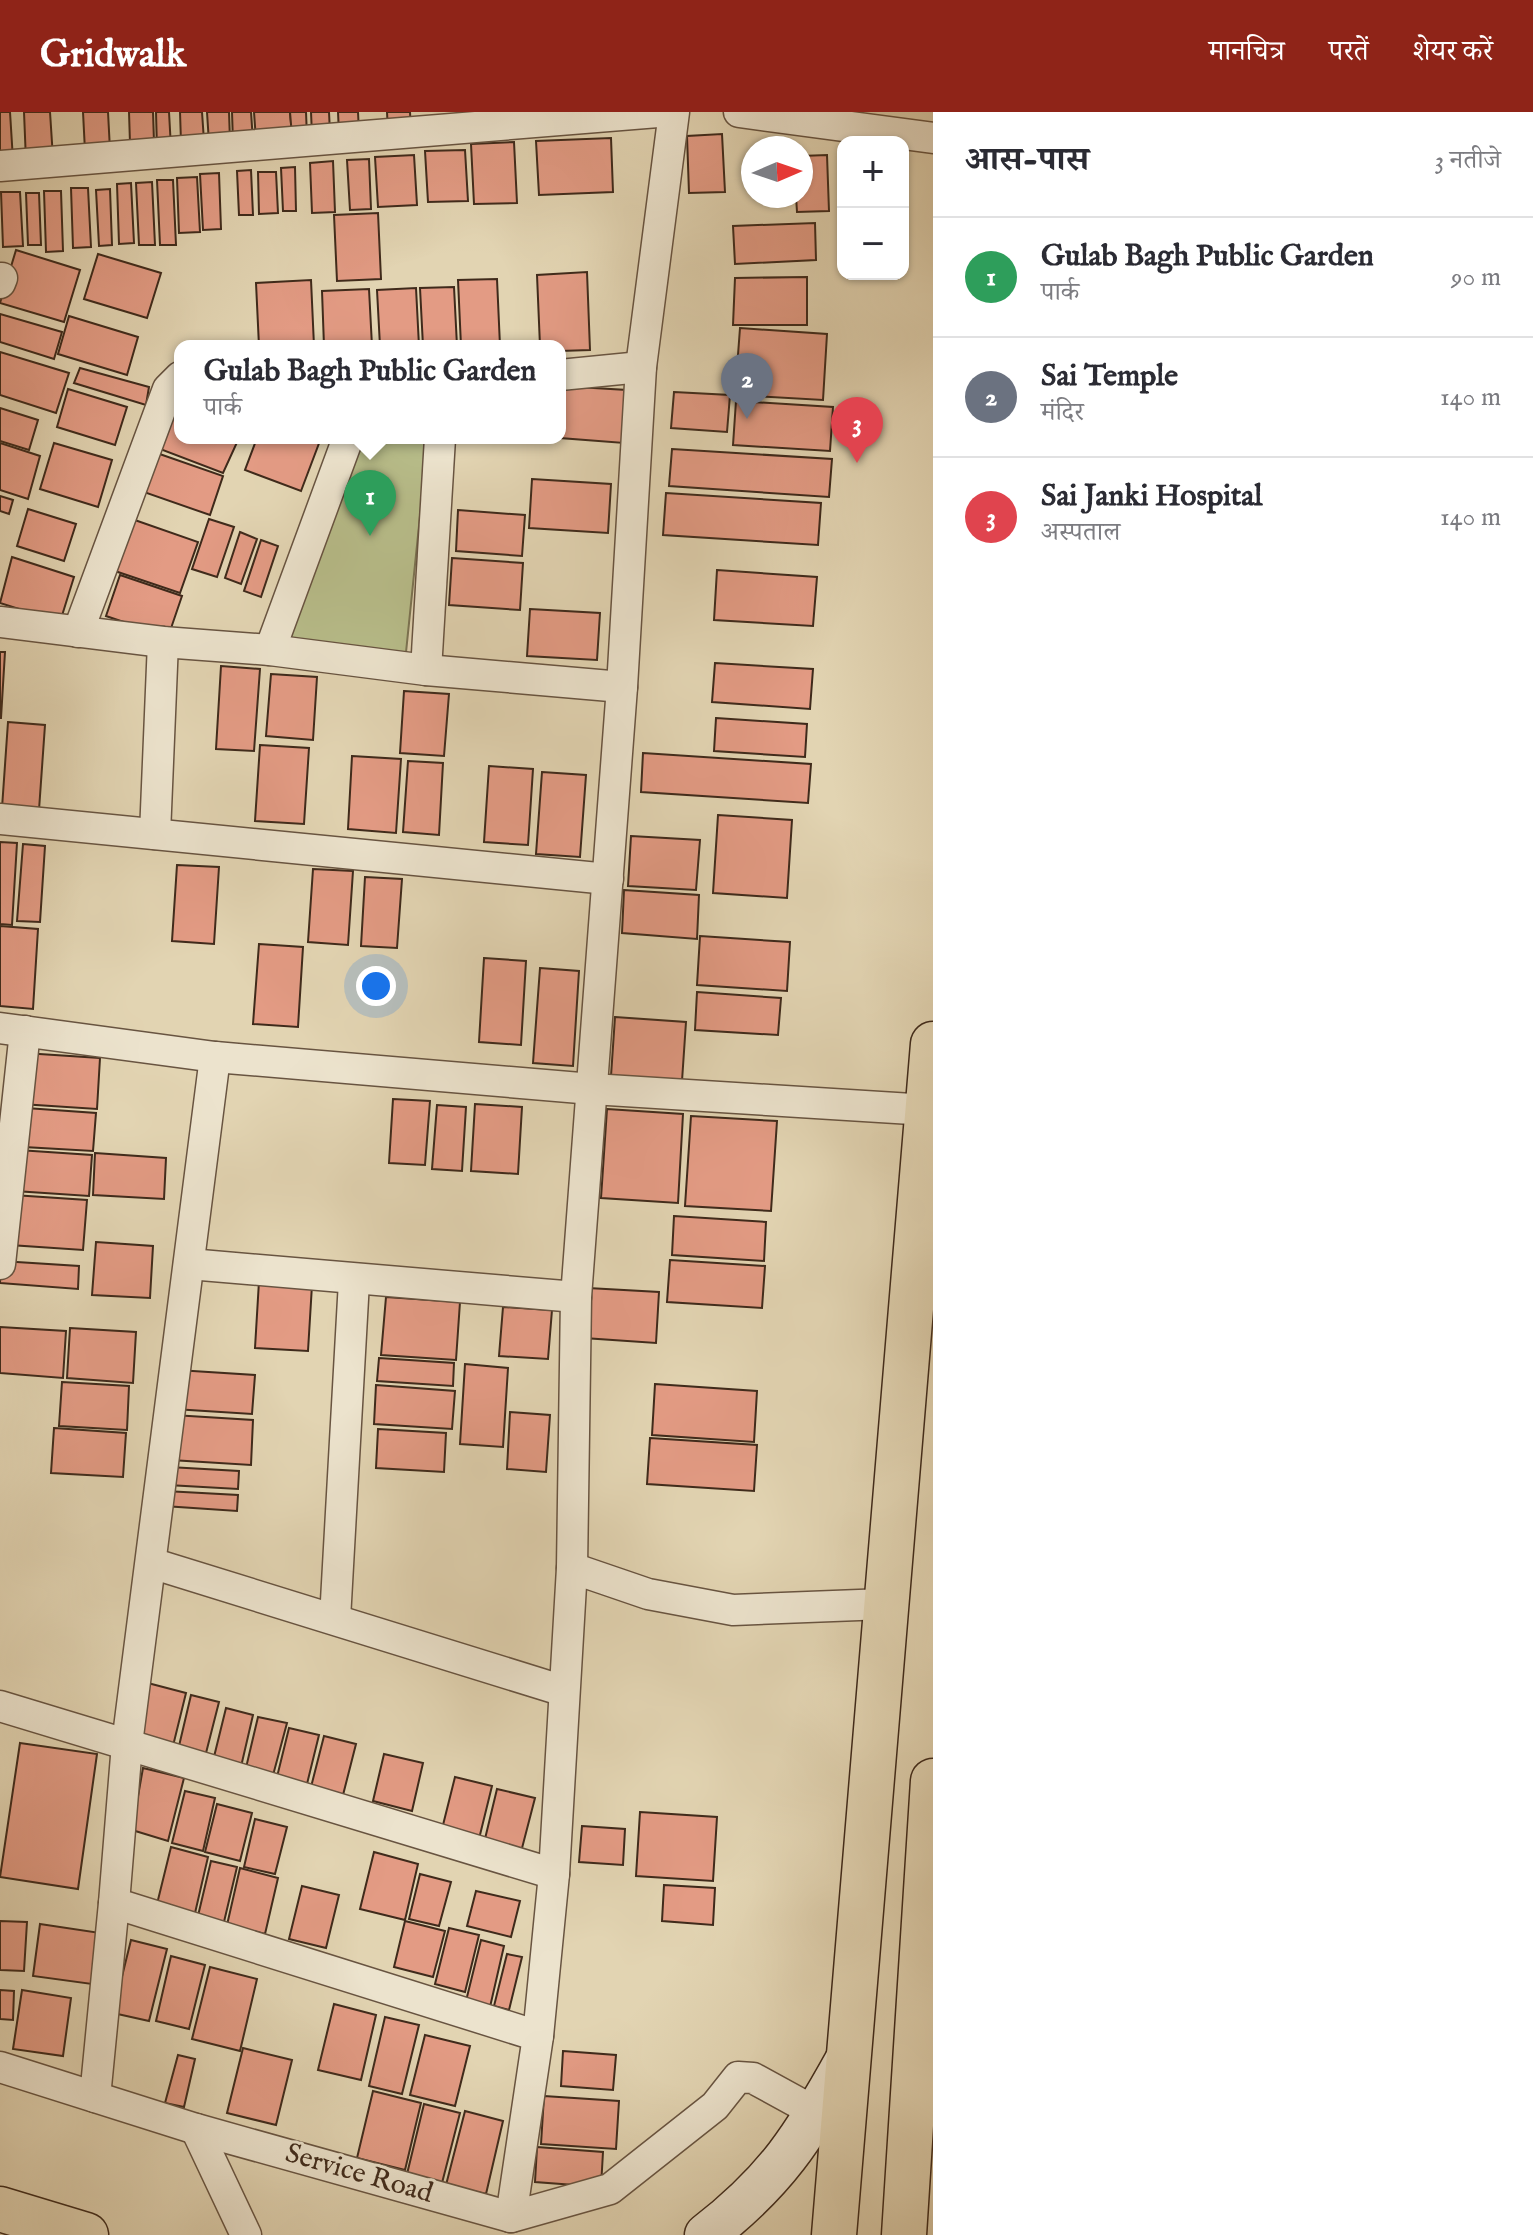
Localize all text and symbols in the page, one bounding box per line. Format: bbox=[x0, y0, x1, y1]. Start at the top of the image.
text: Gridwalk bbox=[40, 32, 186, 80]
text: मानचित्र bbox=[1209, 35, 1285, 70]
text: परतें bbox=[1329, 35, 1369, 70]
text: शेयर करें bbox=[1413, 35, 1493, 70]
north arrow bbox=[741, 136, 813, 208]
map controls bbox=[837, 136, 909, 280]
button: + bbox=[837, 136, 909, 208]
text: आस-पास bbox=[965, 139, 1089, 182]
text: 3 नतीजे bbox=[1434, 144, 1501, 177]
button: − bbox=[837, 208, 909, 280]
text: Gulab Bagh Public Garden bbox=[1041, 238, 1374, 276]
text: 1 bbox=[986, 261, 996, 294]
text: 90 m bbox=[1451, 261, 1501, 294]
text: पार्क bbox=[1041, 276, 1079, 309]
popup bbox=[174, 340, 566, 444]
text: Gulab Bagh Public Garden bbox=[204, 353, 536, 391]
pin: 2 bbox=[721, 353, 773, 419]
text: Sai Temple bbox=[1041, 358, 1178, 396]
text: 2 bbox=[985, 381, 997, 414]
text: 140 m bbox=[1440, 381, 1501, 414]
text: पार्क bbox=[204, 391, 242, 424]
text: मंदिर bbox=[1041, 396, 1084, 429]
pin: 3 bbox=[831, 397, 883, 463]
pin: 1 bbox=[344, 470, 396, 536]
text: Sai Janki Hospital bbox=[1041, 478, 1263, 516]
text: 3 bbox=[986, 501, 996, 534]
text: 140 m bbox=[1440, 501, 1501, 534]
text: अस्पताल bbox=[1041, 516, 1120, 549]
your location bbox=[356, 966, 396, 1006]
street label: Service Road bbox=[281, 2136, 437, 2212]

